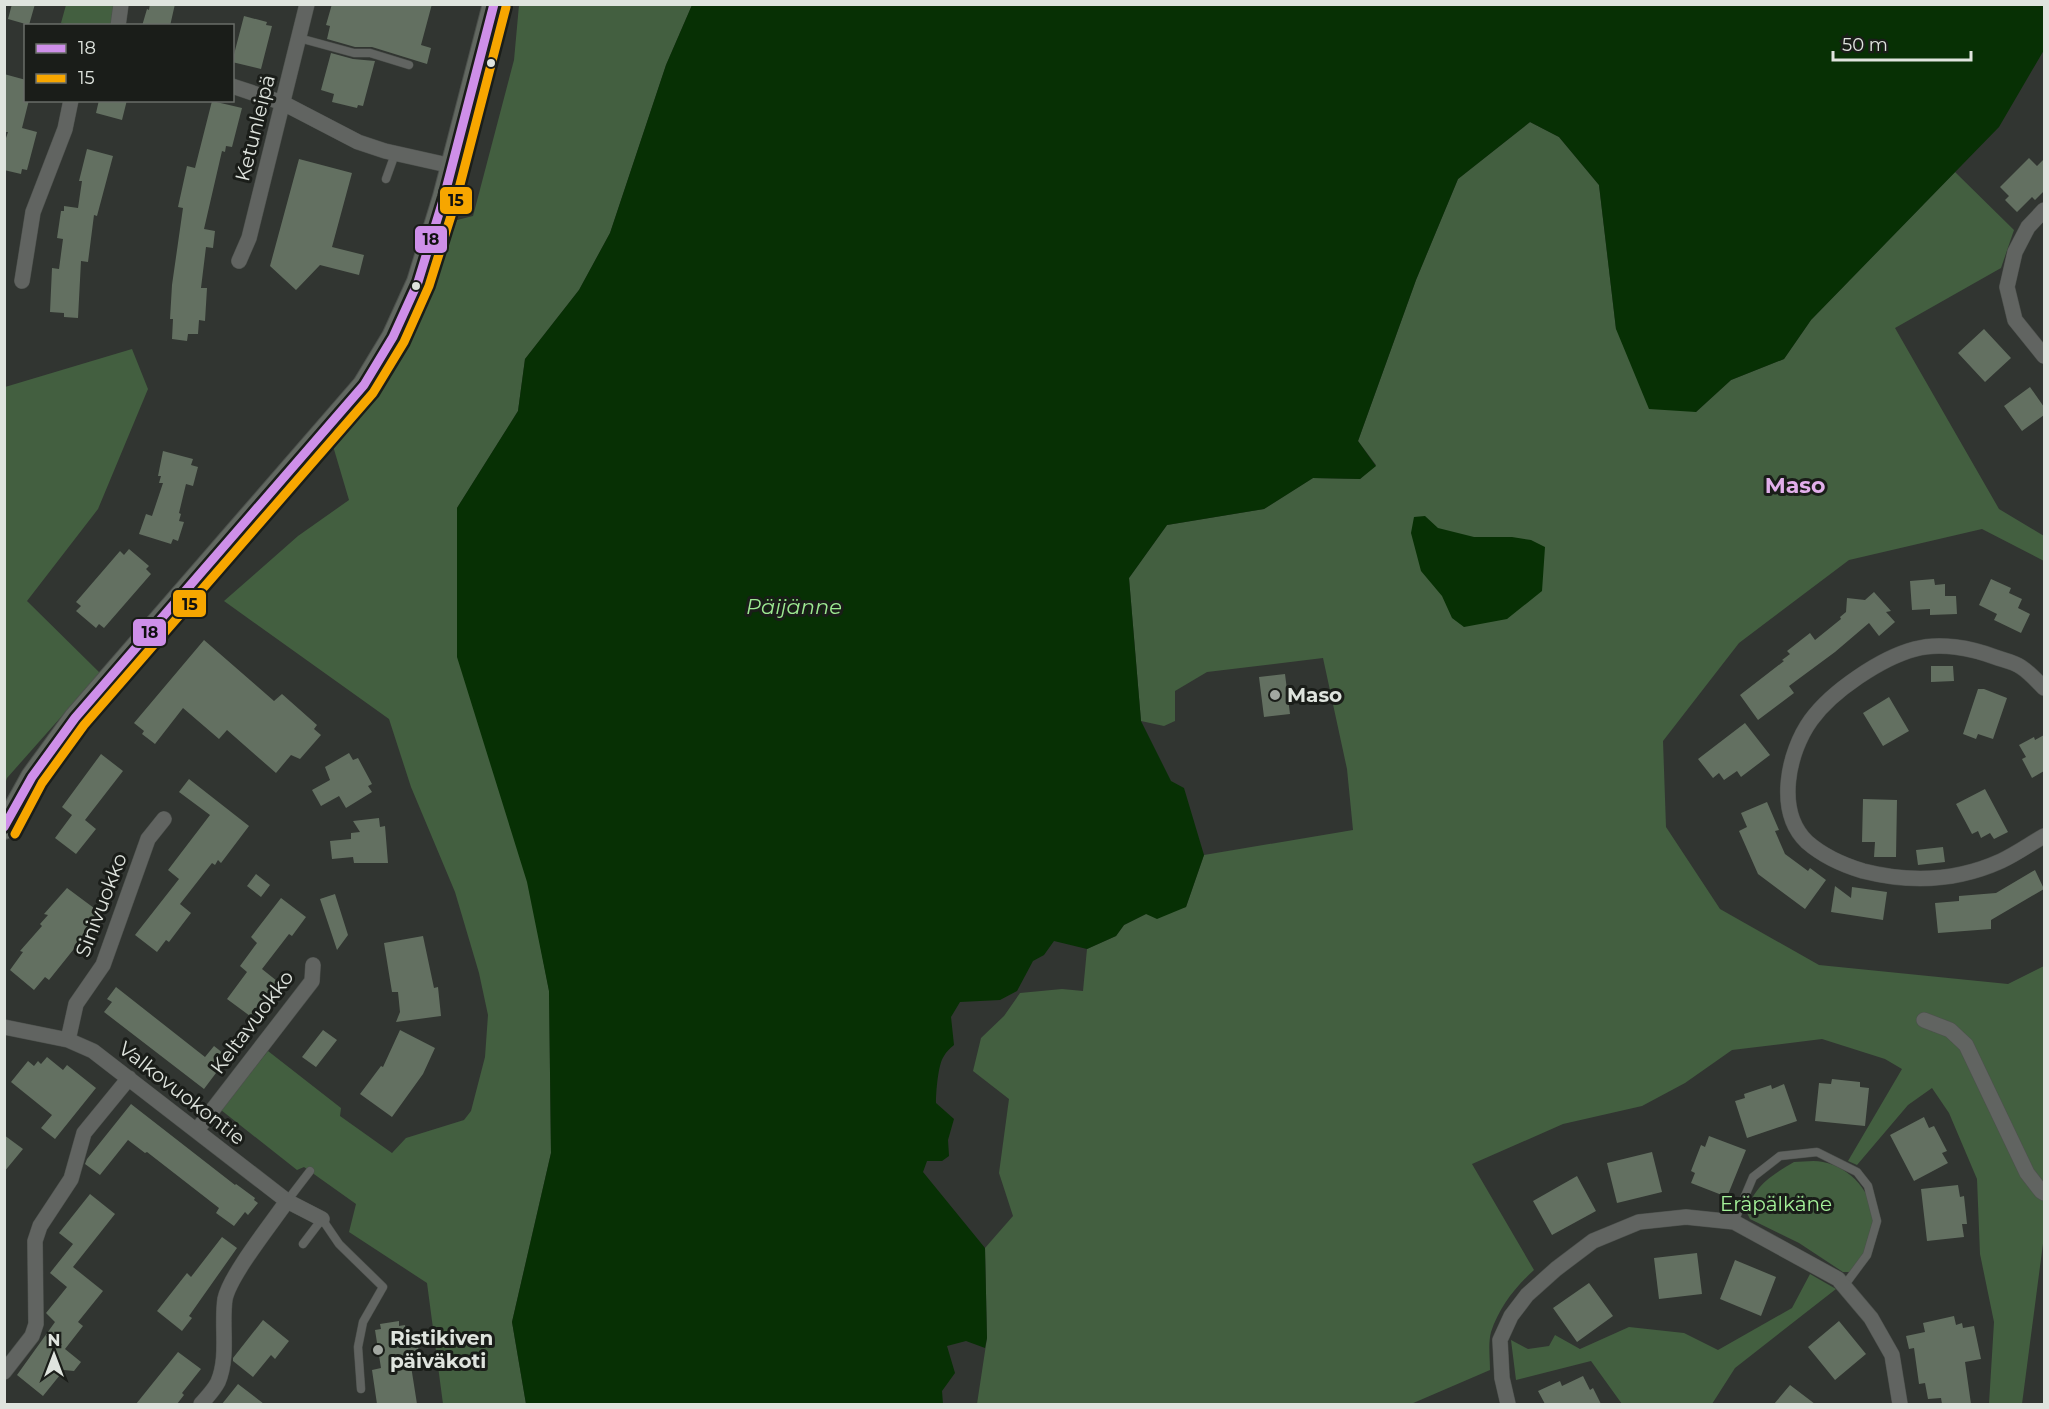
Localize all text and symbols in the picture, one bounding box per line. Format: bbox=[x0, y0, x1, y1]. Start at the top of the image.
legend bbox=[24, 24, 234, 102]
scale bar bbox=[1833, 24, 1971, 62]
text: 50 m bbox=[1842, 34, 1888, 56]
text: 18 bbox=[78, 37, 96, 59]
unlabelled marker bbox=[485, 57, 497, 69]
text: 15 bbox=[78, 67, 95, 89]
street label: Ketunleipä bbox=[230, 72, 280, 184]
line badge: 15 bbox=[439, 186, 473, 215]
text: 15 bbox=[448, 191, 464, 210]
line badge: 18 bbox=[414, 225, 448, 254]
text: 18 bbox=[423, 230, 439, 249]
unlabelled marker bbox=[410, 280, 422, 292]
district label: Maso bbox=[1765, 472, 1825, 499]
line badge: 15 bbox=[172, 589, 207, 618]
water label: Päijänne bbox=[746, 594, 842, 619]
text: 15 bbox=[182, 595, 198, 614]
line badge: 18 bbox=[132, 618, 167, 647]
text: 18 bbox=[142, 623, 158, 642]
place label: Maso bbox=[1287, 683, 1342, 707]
marker: Maso bbox=[1268, 688, 1282, 702]
street label: Sinivuokko bbox=[70, 850, 132, 960]
street label: Keltavuokko bbox=[205, 966, 299, 1078]
street label: Valkovuokontie bbox=[114, 1036, 250, 1150]
park label: Eräpälkäne bbox=[1720, 1192, 1832, 1216]
north arrow bbox=[24, 1325, 84, 1385]
place label: Ristikiven päiväkoti bbox=[390, 1326, 493, 1373]
text: N bbox=[48, 1331, 60, 1350]
marker: Ristikiven päiväkoti bbox=[371, 1343, 385, 1357]

